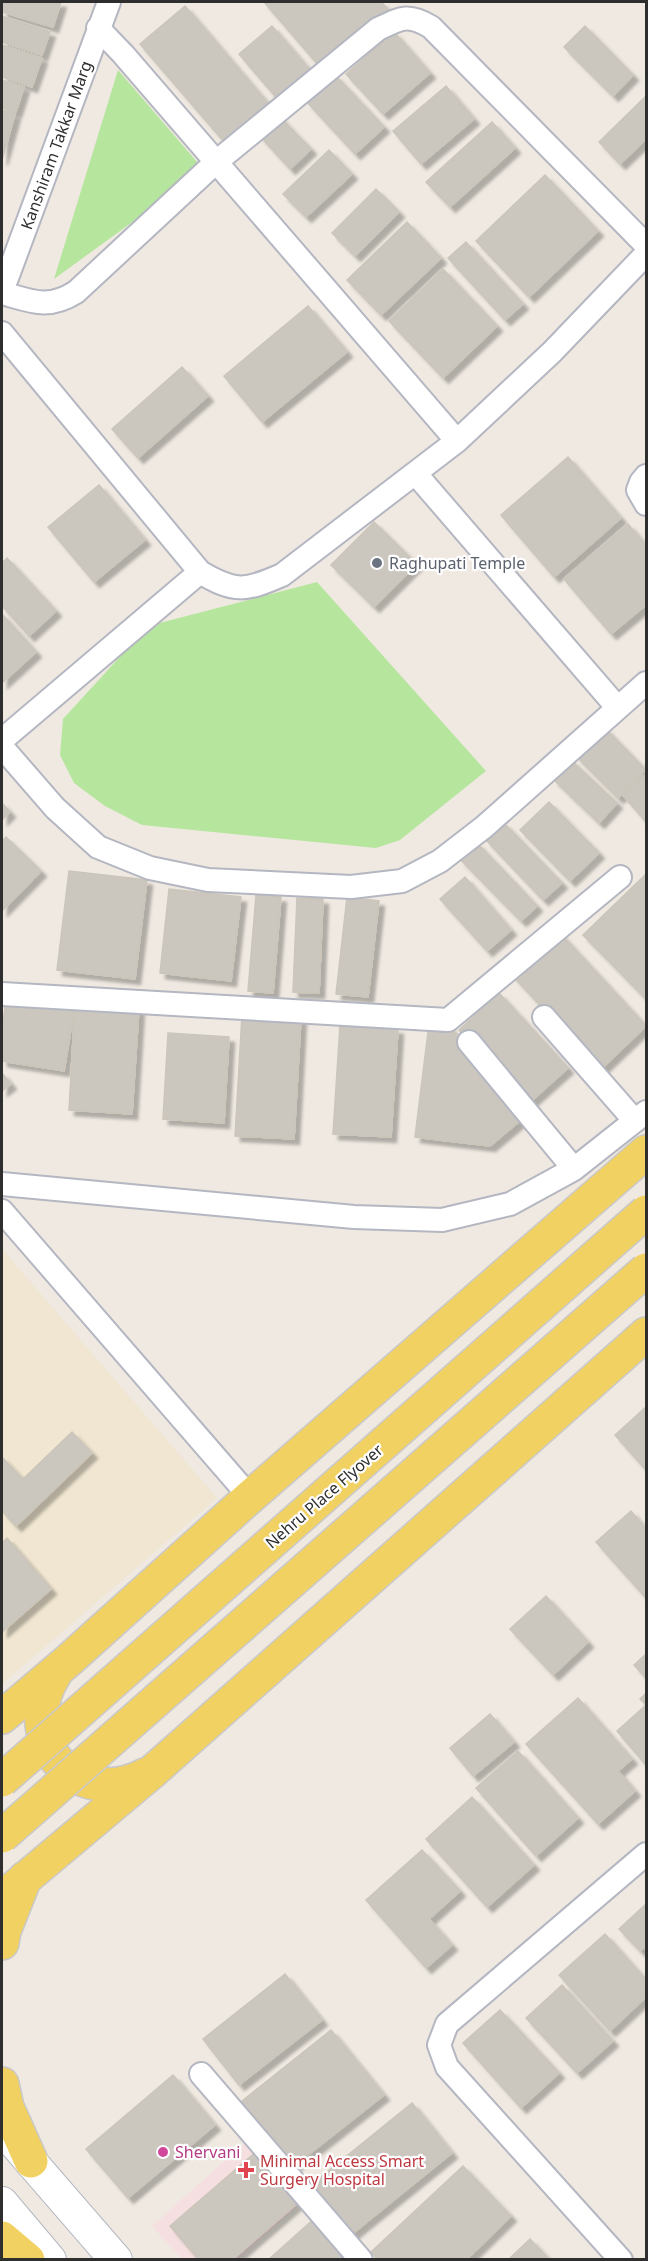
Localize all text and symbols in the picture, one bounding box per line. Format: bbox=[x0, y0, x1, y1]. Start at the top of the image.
street label: Kanshiram Takkar Marg bbox=[15, 58, 97, 232]
place label: Raghupati Temple bbox=[389, 552, 525, 574]
marker: Raghupati Temple bbox=[370, 556, 384, 570]
street label: Nehru Place Flyover bbox=[261, 1439, 388, 1553]
place label: Shervani bbox=[175, 2141, 240, 2163]
marker: Shervani bbox=[156, 2145, 170, 2159]
place label: Minimal Access Smart Surgery Hospital bbox=[260, 2150, 424, 2190]
marker: Minimal Access Smart Surgery Hospital bbox=[237, 2161, 255, 2179]

